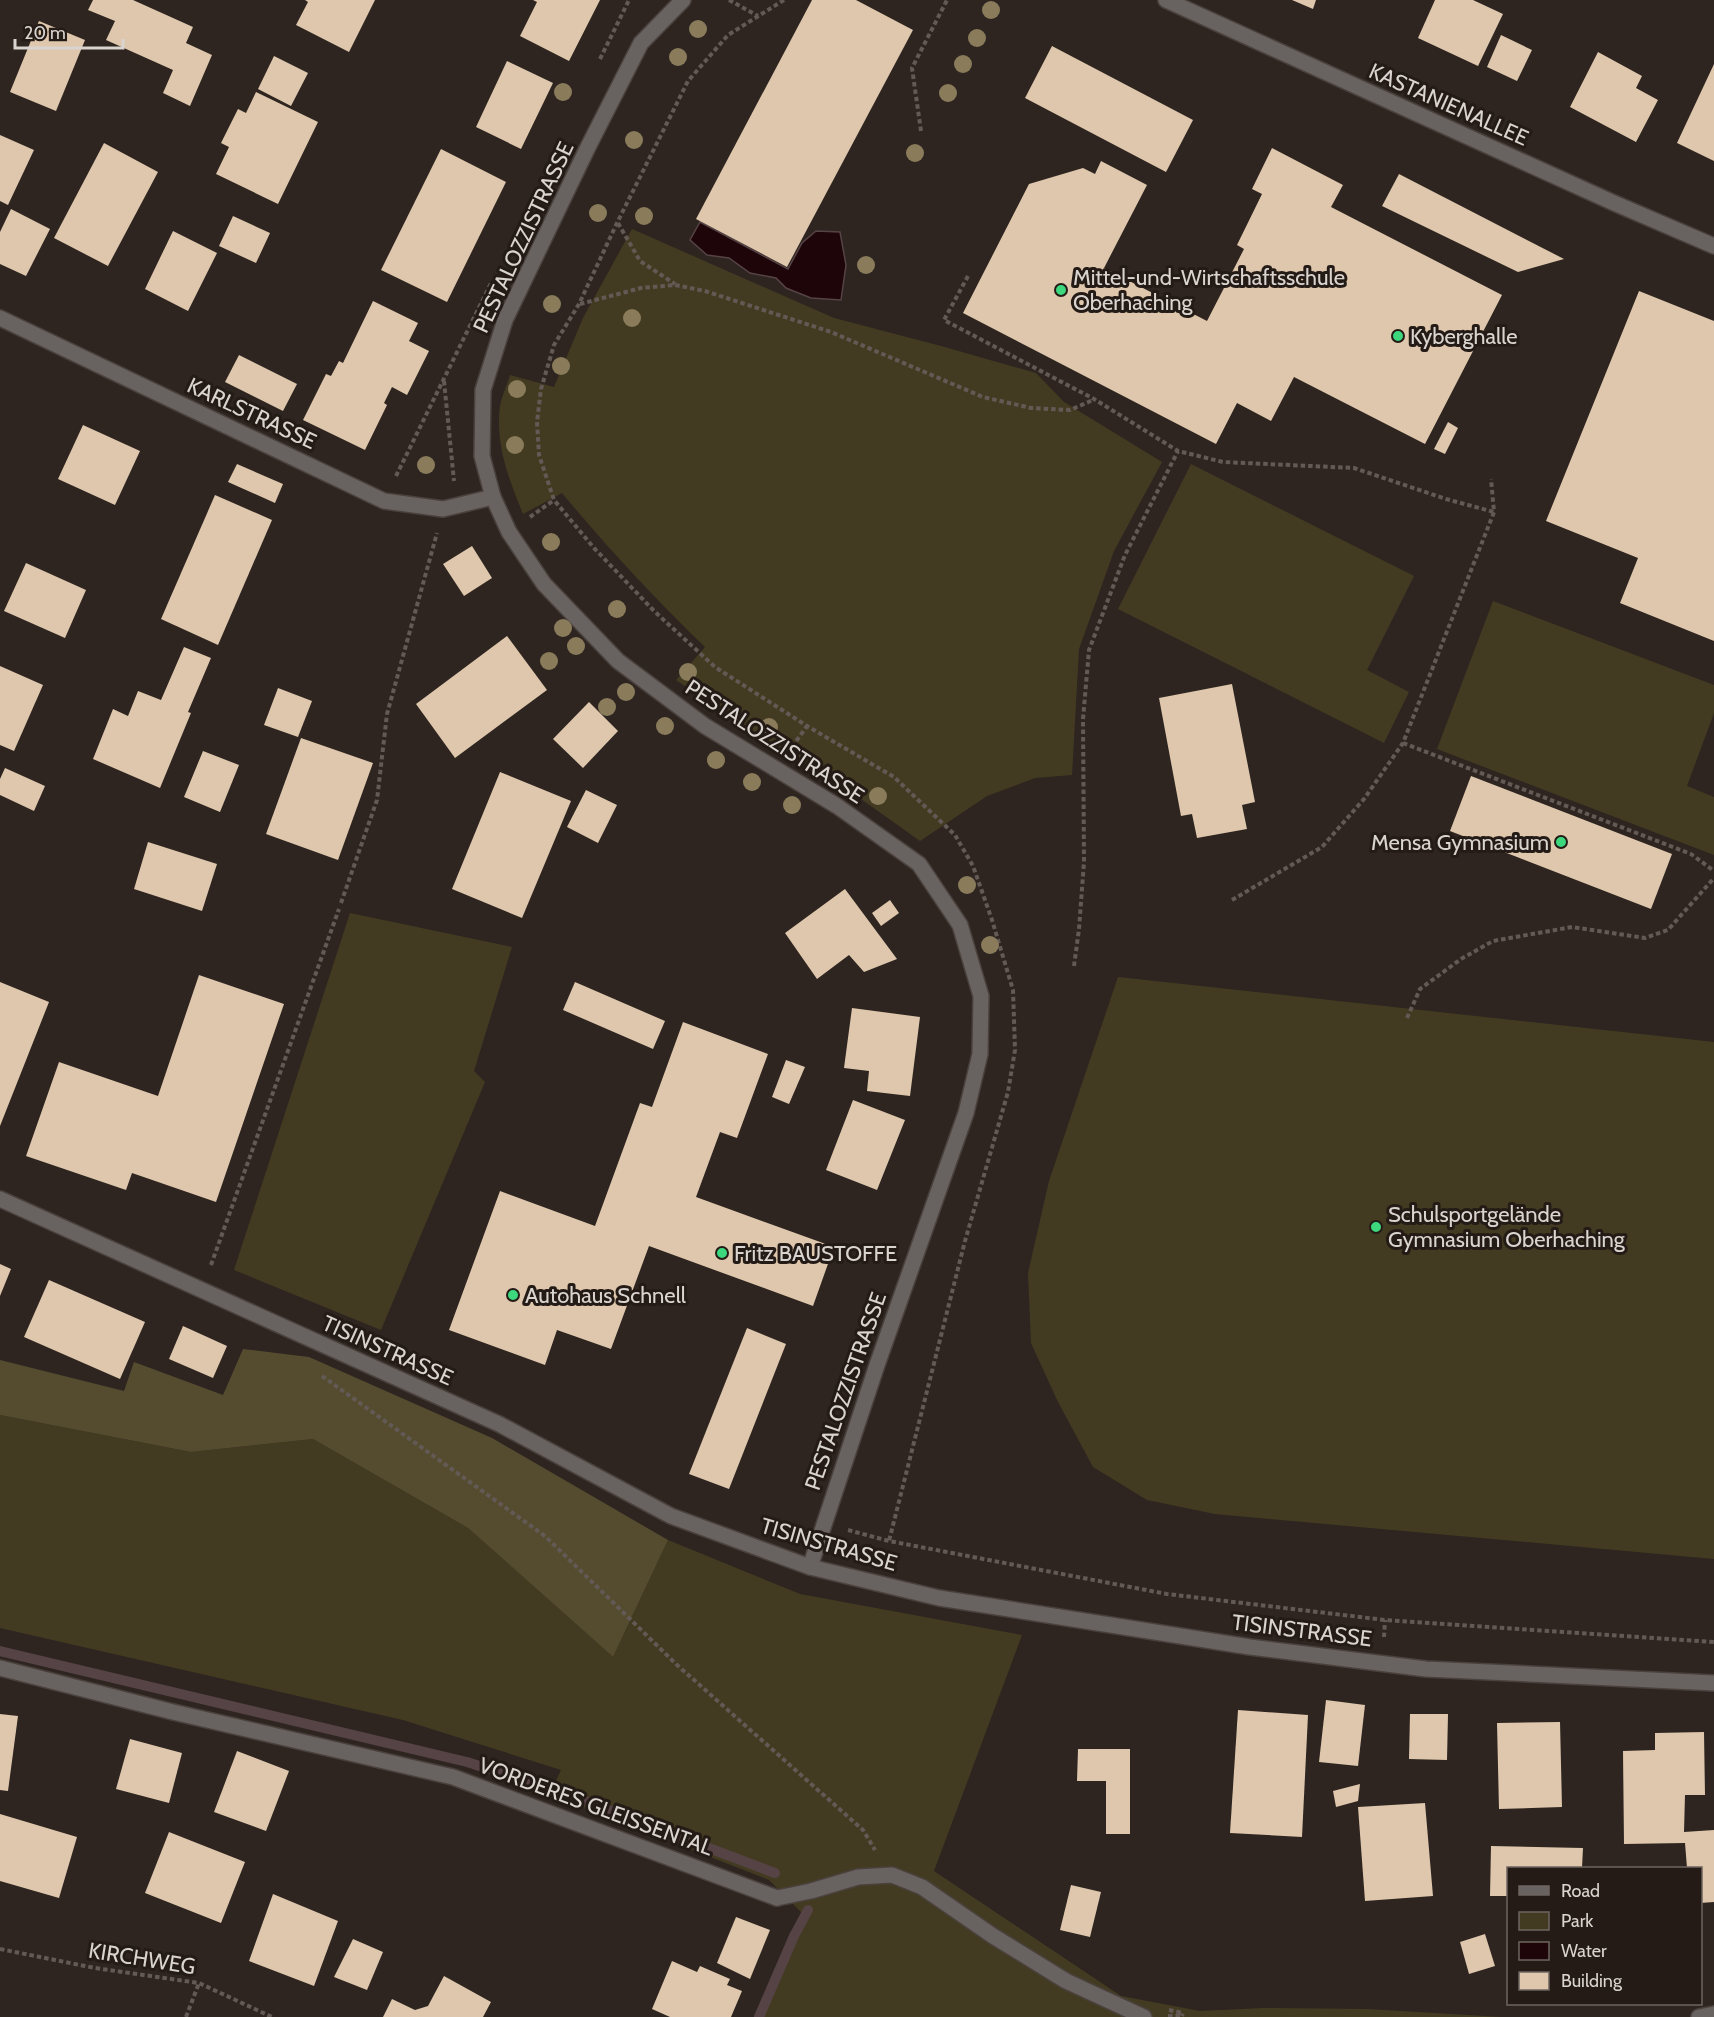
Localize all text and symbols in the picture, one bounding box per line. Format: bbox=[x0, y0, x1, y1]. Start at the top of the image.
scale bar bbox=[15, 12, 123, 50]
text: 20 m bbox=[24, 22, 66, 44]
street label: KASTANIENALLEE bbox=[1365, 57, 1533, 152]
street label: PESTALOZZISTRASSE bbox=[467, 137, 580, 337]
place label: Mittel-und-Wirtschaftsschule Oberhaching bbox=[1073, 264, 1345, 316]
marker: Mittel-und-Wirtschaftsschule Oberhaching bbox=[1054, 283, 1068, 297]
place label: Kyberghalle bbox=[1410, 323, 1518, 350]
marker: Kyberghalle bbox=[1391, 329, 1405, 343]
street label: KARLSTRASSE bbox=[183, 372, 321, 455]
street label: PESTALOZZISTRASSE bbox=[680, 674, 869, 809]
place label: Mensa Gymnasium bbox=[1371, 829, 1549, 856]
marker: Mensa Gymnasium bbox=[1554, 835, 1568, 849]
place label: Schulsportgelände Gymnasium Oberhaching bbox=[1388, 1201, 1626, 1253]
marker: Schulsportgelände Gymnasium Oberhaching bbox=[1369, 1220, 1383, 1234]
place label: Fritz BAUSTOFFE bbox=[734, 1240, 897, 1267]
marker: Fritz BAUSTOFFE bbox=[715, 1246, 729, 1260]
place label: Autohaus Schnell bbox=[525, 1282, 687, 1309]
marker: Autohaus Schnell bbox=[506, 1288, 520, 1302]
street label: PESTALOZZISTRASSE bbox=[799, 1289, 892, 1494]
street label: TISINSTRASSE bbox=[318, 1310, 457, 1391]
street label: TISINSTRASSE bbox=[758, 1512, 900, 1577]
street label: TISINSTRASSE bbox=[1231, 1609, 1373, 1652]
street label: VORDERES GLEISSENTAL bbox=[475, 1752, 716, 1861]
legend bbox=[1507, 1867, 1702, 2005]
text: Road bbox=[1561, 1880, 1600, 1902]
text: Park bbox=[1561, 1910, 1594, 1932]
street label: KIRCHWEG bbox=[86, 1937, 197, 1980]
text: Water bbox=[1561, 1940, 1607, 1962]
text: Building bbox=[1561, 1970, 1623, 1992]

